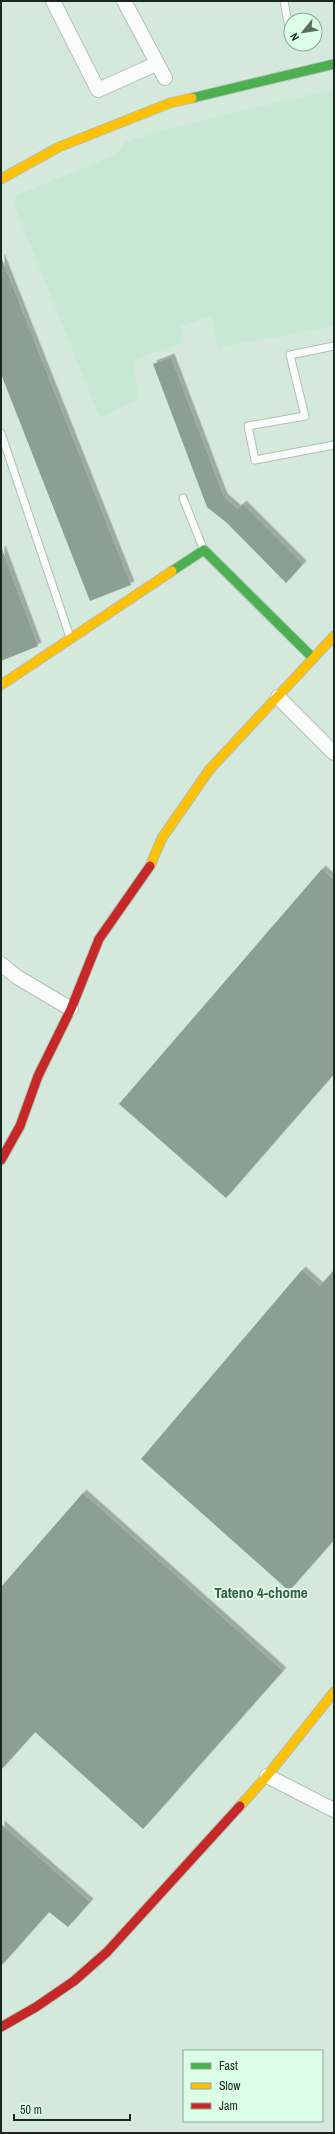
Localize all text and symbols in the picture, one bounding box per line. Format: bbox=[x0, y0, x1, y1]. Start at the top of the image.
north arrow bbox=[283, 12, 323, 52]
text: N bbox=[287, 31, 302, 43]
district label: Tateno 4-chome bbox=[214, 1582, 308, 1603]
legend bbox=[183, 2050, 323, 2122]
text: Fast bbox=[219, 2058, 238, 2074]
text: Slow bbox=[219, 2078, 241, 2094]
scale bar bbox=[14, 2096, 130, 2122]
text: Jam bbox=[219, 2098, 238, 2114]
text: 50 m bbox=[20, 2102, 42, 2118]

